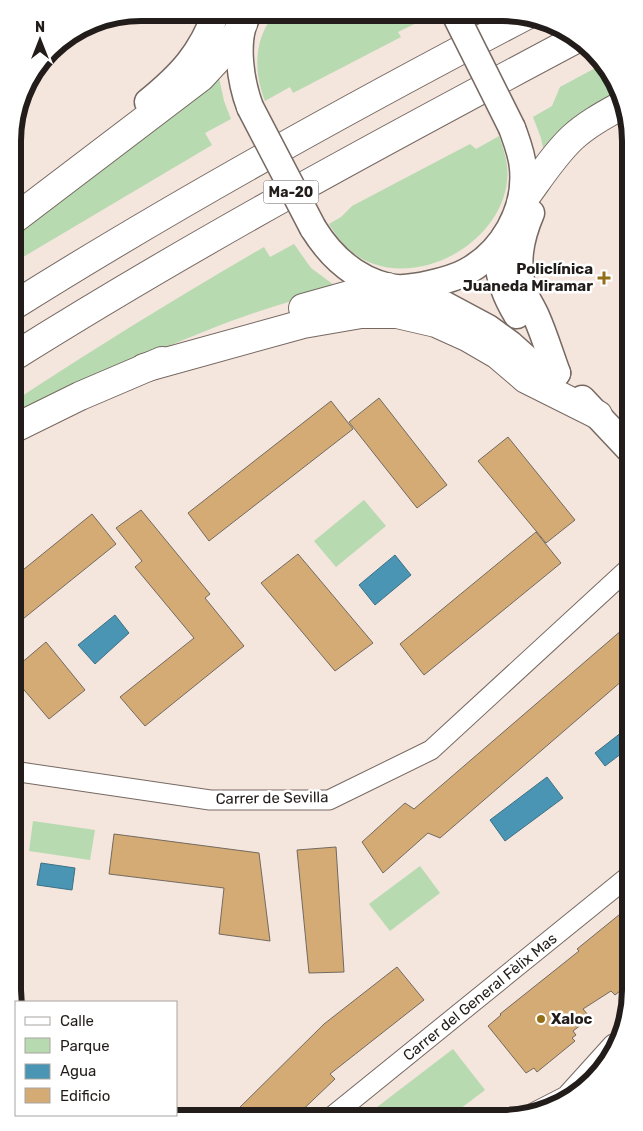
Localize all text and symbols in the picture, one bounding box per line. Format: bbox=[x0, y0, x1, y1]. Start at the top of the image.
north arrow bbox=[15, 15, 65, 65]
text: N bbox=[35, 19, 45, 36]
road number: Ma-20 bbox=[264, 180, 318, 203]
place label: Policlínica Juaneda Miramar bbox=[463, 260, 593, 295]
marker: Policlínica Juaneda Miramar bbox=[597, 271, 611, 285]
street label: Carrer de Sevilla bbox=[215, 788, 329, 808]
street label: Carrer del General Fèlix Mas bbox=[399, 929, 561, 1065]
legend bbox=[15, 1001, 178, 1116]
place label: Xaloc bbox=[551, 1010, 593, 1028]
text: Calle bbox=[60, 1012, 94, 1030]
marker: Xaloc bbox=[535, 1013, 547, 1025]
text: Parque bbox=[60, 1037, 110, 1055]
text: Agua bbox=[60, 1062, 96, 1080]
text: Edificio bbox=[60, 1087, 110, 1105]

